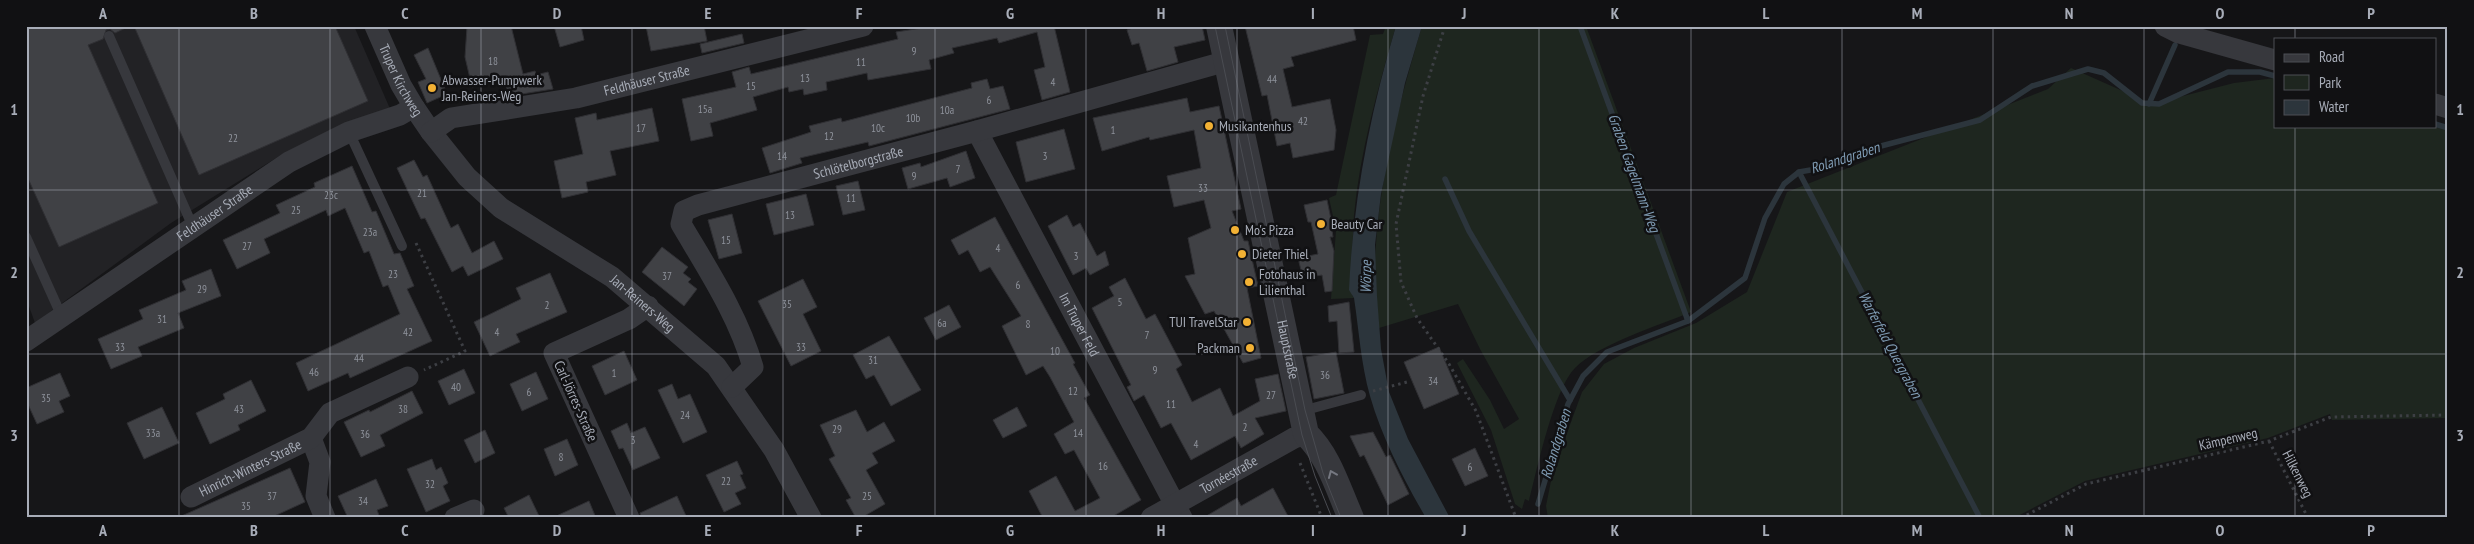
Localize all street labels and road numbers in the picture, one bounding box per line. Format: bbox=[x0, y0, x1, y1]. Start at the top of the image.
street label: Truper Kirchweg bbox=[375, 41, 427, 120]
street label: Feldhäuser Straße bbox=[602, 61, 692, 100]
street label: Schlötelborgstraße bbox=[812, 142, 905, 183]
street label: Feldhäuser Straße bbox=[173, 180, 256, 245]
street label: Jan-Reiners-Weg bbox=[606, 270, 679, 336]
street label: Im Truper Feld bbox=[1055, 290, 1104, 360]
street label: Hauptstraße bbox=[1273, 319, 1303, 381]
street label: Carl-Jörres-Straße bbox=[550, 358, 602, 444]
street label: Kämpenweg bbox=[2197, 424, 2259, 454]
street label: Hinrich-Winters-Straße bbox=[196, 435, 304, 501]
street label: Hilkenweg bbox=[2278, 447, 2318, 501]
street label: Tornéestraße bbox=[1197, 451, 1261, 498]

